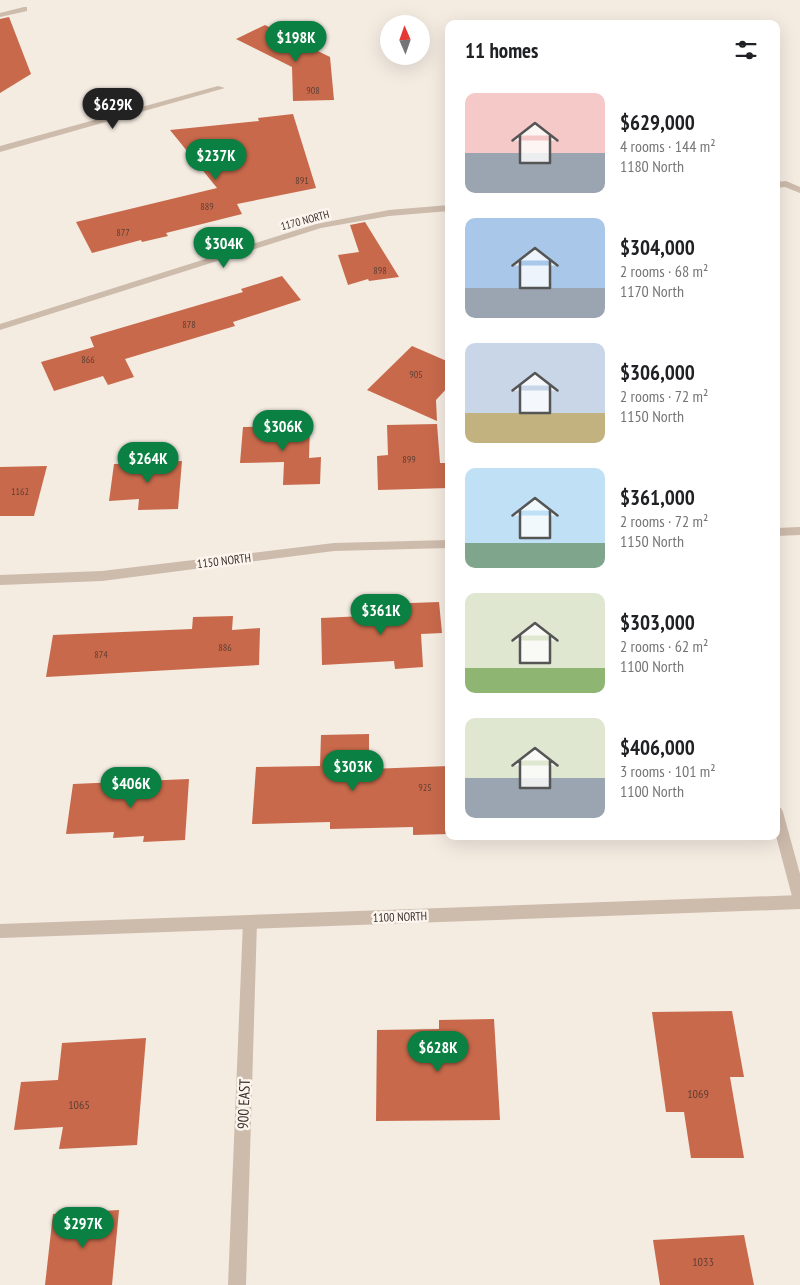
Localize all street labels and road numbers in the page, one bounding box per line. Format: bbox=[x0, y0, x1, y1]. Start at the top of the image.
street label: 1170 NORTH bbox=[279, 207, 331, 233]
street label: 1150 NORTH bbox=[196, 550, 252, 571]
street label: 1100 NORTH bbox=[373, 908, 427, 925]
street label: 900 EAST bbox=[233, 1078, 254, 1129]

